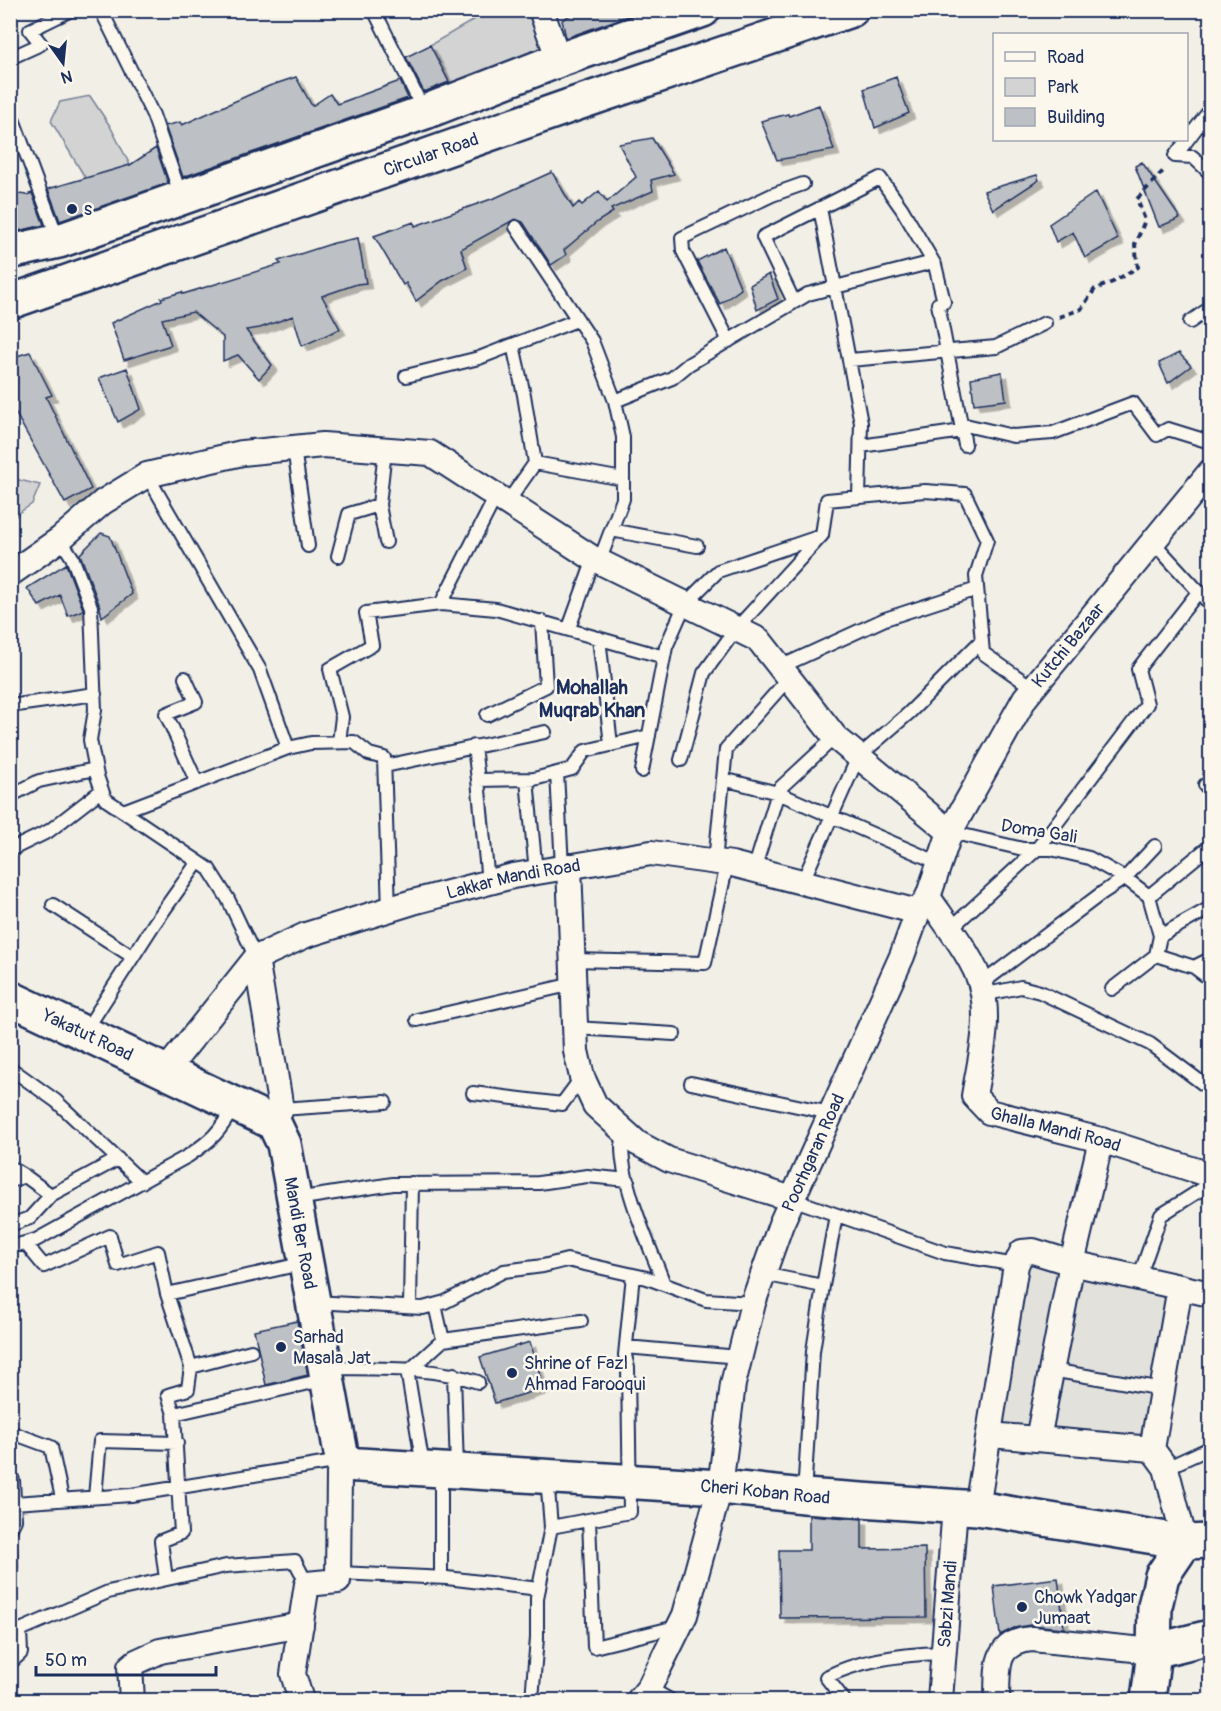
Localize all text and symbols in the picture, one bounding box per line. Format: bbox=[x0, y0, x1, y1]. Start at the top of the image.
north arrow bbox=[33, 33, 93, 93]
legend bbox=[993, 33, 1188, 141]
text: Road bbox=[1047, 46, 1084, 69]
text: N bbox=[59, 65, 74, 88]
text: Park bbox=[1047, 76, 1079, 99]
text: Building bbox=[1047, 106, 1105, 129]
street label: Circular Road bbox=[380, 128, 482, 182]
place label: s bbox=[84, 198, 92, 221]
marker: s bbox=[65, 202, 79, 216]
street label: Kutchi Bazaar bbox=[1027, 598, 1111, 693]
district label: Mohallah Muqrab Khan bbox=[539, 675, 645, 723]
street label: Doma Gali bbox=[999, 814, 1078, 849]
street label: Lakkar Mandi Road bbox=[444, 854, 582, 905]
street label: Yakatut Road bbox=[37, 1003, 137, 1067]
street label: Poorhgaran Road bbox=[777, 1090, 850, 1216]
street label: Ghalla Mandi Road bbox=[988, 1102, 1124, 1158]
street label: Mandi Ber Road bbox=[278, 1175, 322, 1291]
place label: Sarhad Masala Jat bbox=[293, 1326, 372, 1370]
marker: Sarhad Masala Jat bbox=[274, 1340, 288, 1354]
place label: Shrine of Fazl Ahmad Farooqui bbox=[524, 1352, 645, 1396]
marker: Shrine of Fazl Ahmad Farooqui bbox=[505, 1366, 519, 1380]
street label: Cheri Koban Road bbox=[700, 1475, 831, 1510]
street label: Sabzi Mandi bbox=[933, 1560, 963, 1649]
place label: Chowk Yadgar Jumaat bbox=[1034, 1586, 1138, 1630]
marker: Chowk Yadgar Jumaat bbox=[1015, 1600, 1029, 1614]
scale bar bbox=[36, 1639, 216, 1677]
text: 50 m bbox=[45, 1649, 87, 1672]

